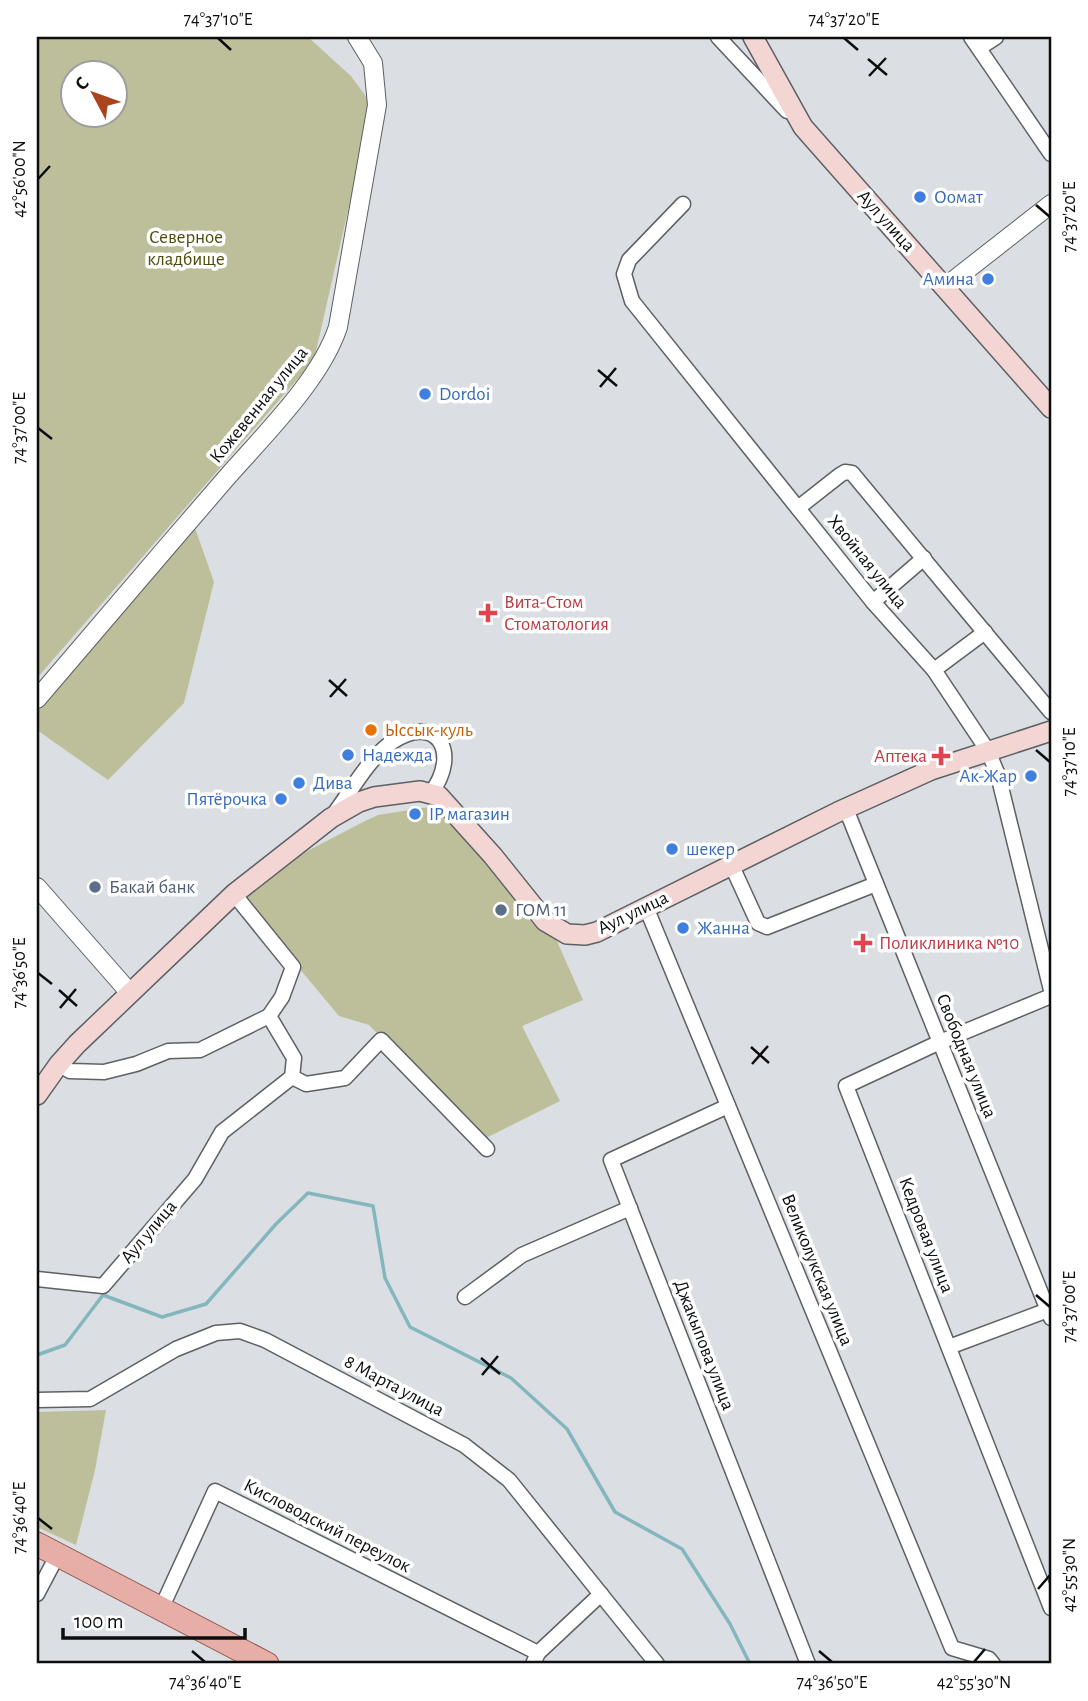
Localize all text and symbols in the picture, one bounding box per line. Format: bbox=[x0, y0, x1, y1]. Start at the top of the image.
text: 74°37'10"E bbox=[184, 11, 253, 29]
text: 74°37'20"E bbox=[809, 11, 880, 29]
north arrow bbox=[60, 60, 130, 130]
text: С bbox=[72, 74, 93, 94]
text: 42°56'00"N bbox=[11, 140, 29, 218]
text: 74°37'20"E bbox=[1061, 181, 1079, 252]
street label: Аул улица bbox=[854, 186, 919, 256]
place label: Оомат bbox=[934, 188, 983, 207]
marker: Оомат bbox=[912, 189, 928, 205]
park label: Северное кладбище bbox=[147, 228, 225, 269]
place label: Амина bbox=[923, 270, 974, 289]
marker: Амина bbox=[980, 271, 996, 287]
street label: Кожевенная улица bbox=[206, 343, 312, 467]
place label: Dordoi bbox=[439, 385, 490, 404]
marker: Dordoi bbox=[417, 386, 433, 402]
text: 74°37'00"E bbox=[11, 392, 29, 464]
street label: Хвойная улица bbox=[824, 511, 911, 613]
place label: Вита-Стом Стоматология bbox=[504, 593, 609, 634]
marker: Вита-Стом Стоматология bbox=[478, 603, 498, 623]
place label: Ыссык-куль bbox=[385, 721, 473, 740]
marker: Ыссык-куль bbox=[363, 722, 379, 738]
text: 74°37'10"E bbox=[1061, 727, 1079, 796]
place label: Надежда bbox=[362, 746, 433, 765]
marker: Надежда bbox=[340, 747, 356, 763]
place label: Аптека bbox=[874, 747, 927, 766]
marker: Аптека bbox=[933, 748, 949, 764]
place label: Ак-Жар bbox=[959, 767, 1017, 786]
marker: Ак-Жар bbox=[1023, 768, 1039, 784]
place label: Дива bbox=[313, 774, 353, 793]
marker: Дива bbox=[291, 775, 307, 791]
place label: Пятёрочка bbox=[186, 790, 267, 809]
marker: Пятёрочка bbox=[273, 791, 289, 807]
place label: IP магазин bbox=[429, 805, 510, 824]
marker: IP магазин bbox=[407, 806, 423, 822]
place label: шекер bbox=[686, 840, 735, 859]
marker: шекер bbox=[664, 841, 680, 857]
place label: Бакай банк bbox=[109, 878, 195, 897]
marker: Бакай банк bbox=[87, 879, 103, 895]
street label: Аул улица bbox=[595, 888, 671, 938]
place label: ГОМ 11 bbox=[515, 901, 567, 920]
marker: ГОМ 11 bbox=[493, 902, 509, 918]
place label: Жанна bbox=[697, 919, 750, 938]
marker: Жанна bbox=[675, 920, 691, 936]
marker: Поликлиника №10 bbox=[853, 933, 873, 953]
place label: Поликлиника №10 bbox=[879, 934, 1019, 953]
text: 74°36'50"E bbox=[11, 937, 29, 1009]
street label: Свободная улица bbox=[932, 991, 1000, 1121]
street label: Кедровая улица bbox=[895, 1175, 957, 1296]
street label: Великолукская улица bbox=[778, 1191, 856, 1349]
street label: Аул улица bbox=[117, 1197, 181, 1267]
text: 74°37'00"E bbox=[1061, 1271, 1079, 1343]
street label: Джакыпова улица bbox=[670, 1277, 738, 1413]
street label: 8 Марта улица bbox=[341, 1352, 447, 1420]
street label: Кисловодский переулок bbox=[240, 1476, 414, 1576]
text: 74°36'40"E bbox=[11, 1482, 29, 1554]
text: 42°55'30"N bbox=[1061, 1538, 1079, 1612]
scale bar bbox=[63, 1596, 245, 1640]
text: 100 m bbox=[74, 1611, 124, 1632]
text: 74°36'40"E bbox=[169, 1674, 241, 1692]
text: 74°36'50"E bbox=[796, 1674, 868, 1692]
text: 42°55'30"N bbox=[937, 1674, 1011, 1692]

